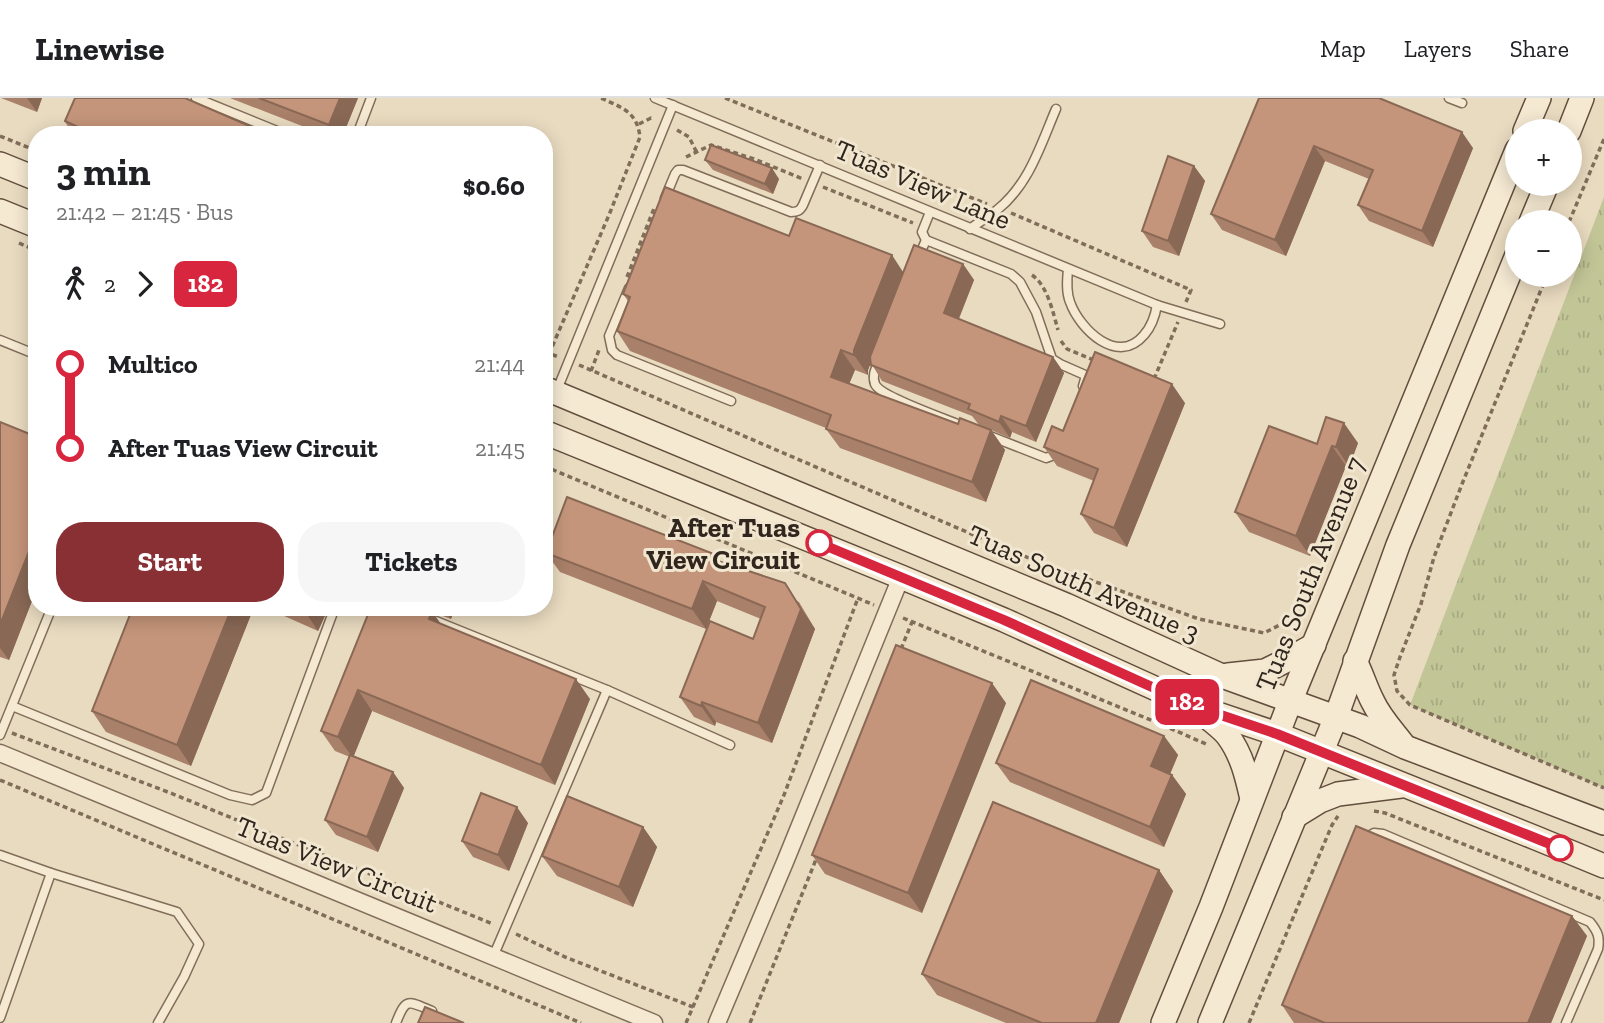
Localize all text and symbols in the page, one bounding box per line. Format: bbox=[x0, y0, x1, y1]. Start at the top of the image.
text: Linewise bbox=[35, 29, 164, 68]
text: Map bbox=[1320, 34, 1366, 63]
text: Layers bbox=[1404, 34, 1472, 63]
text: Share bbox=[1510, 34, 1569, 63]
map controls bbox=[1505, 119, 1582, 287]
button: + bbox=[1505, 119, 1582, 196]
street label: Tuas View Lane bbox=[830, 133, 1016, 236]
text: 3 min bbox=[56, 149, 151, 195]
text: $0.60 bbox=[463, 170, 525, 202]
text: 21:42 – 21:45 · Bus bbox=[56, 198, 233, 226]
button: − bbox=[1505, 210, 1582, 287]
icon: walk bbox=[56, 265, 94, 303]
icon: forward bbox=[126, 265, 164, 303]
text: 182 bbox=[188, 269, 223, 298]
text: 2 bbox=[104, 270, 116, 298]
text: Multico bbox=[108, 348, 198, 380]
text: 21:44 bbox=[474, 350, 525, 378]
text: After Tuas View Circuit bbox=[108, 432, 378, 464]
text: 21:45 bbox=[475, 434, 525, 462]
street label: Tuas South Avenue 7 bbox=[1248, 452, 1373, 696]
place label: After Tuas View Circuit bbox=[646, 511, 801, 576]
street label: Tuas South Avenue 3 bbox=[963, 517, 1205, 649]
button: Start bbox=[56, 522, 284, 602]
button: Tickets bbox=[298, 522, 525, 602]
marker: After Tuas View Circuit bbox=[806, 530, 832, 556]
line badge: 182 bbox=[1147, 679, 1227, 725]
text: 182 bbox=[1169, 687, 1205, 716]
street label: Tuas View Circuit bbox=[231, 809, 443, 920]
unlabelled marker bbox=[1547, 835, 1573, 861]

